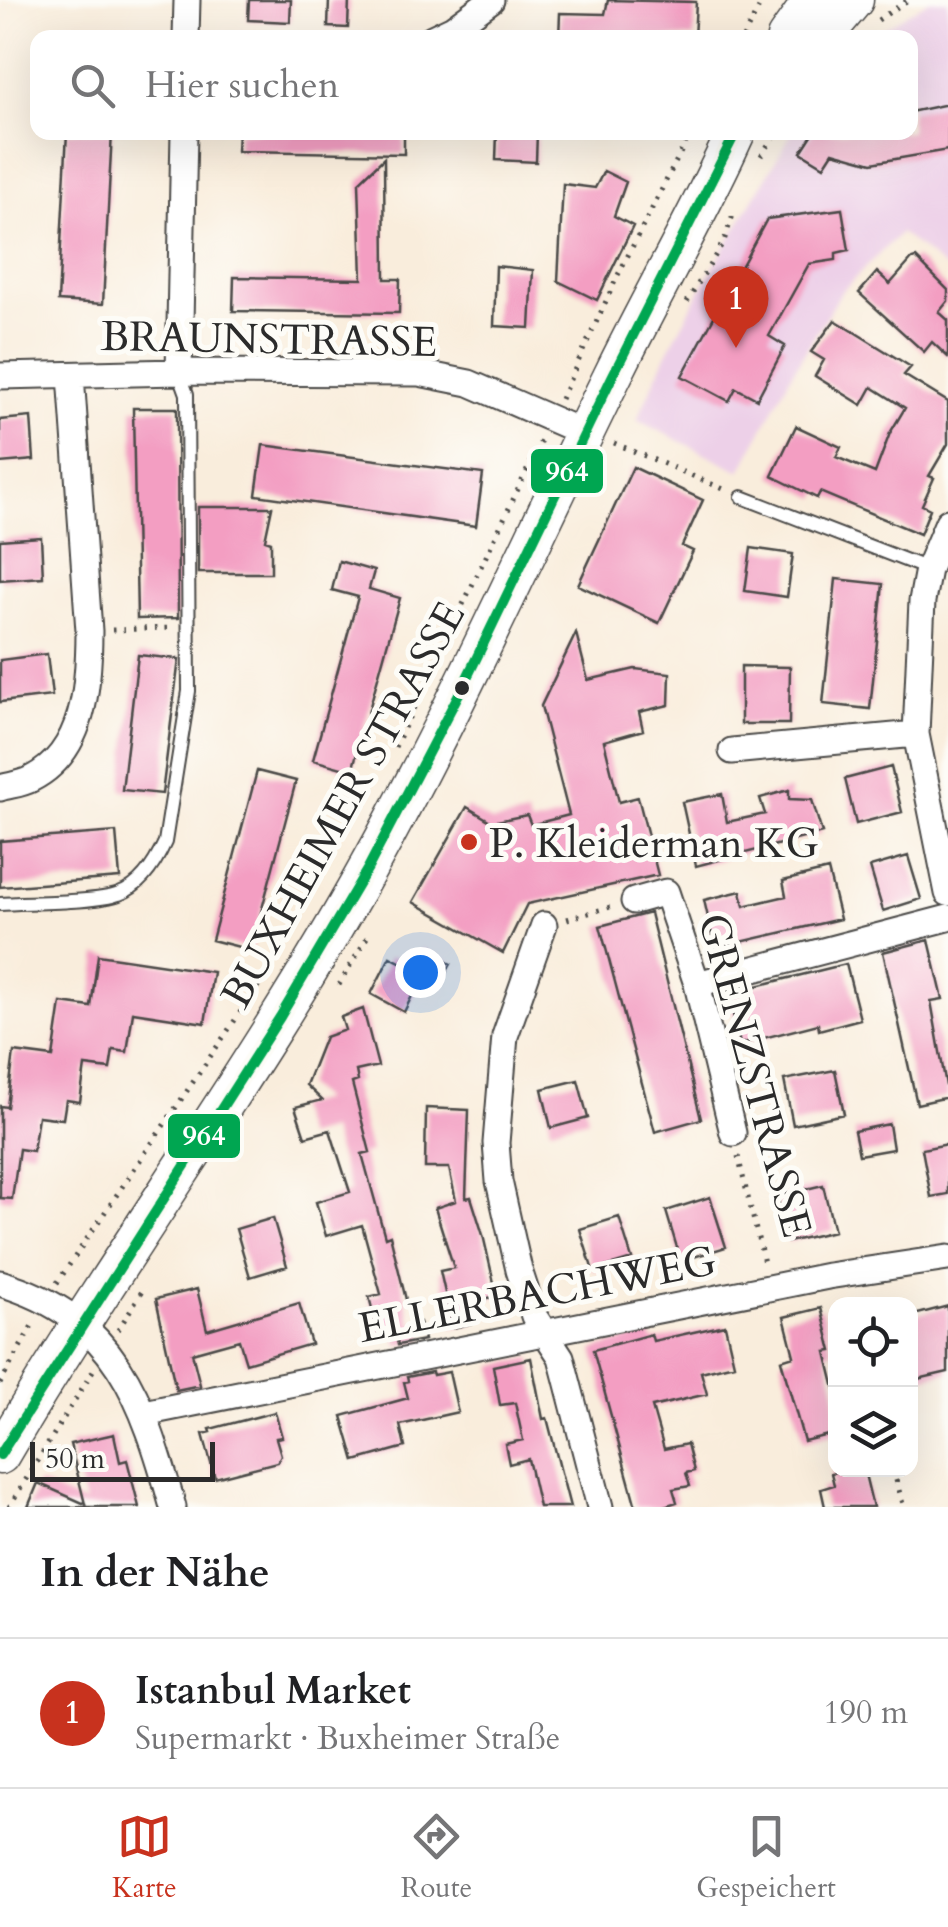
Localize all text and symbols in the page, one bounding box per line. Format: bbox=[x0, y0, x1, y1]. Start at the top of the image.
search box bbox=[30, 30, 918, 140]
icon: search bbox=[65, 58, 120, 113]
text: Hier suchen bbox=[145, 59, 339, 111]
pin: 1 bbox=[704, 266, 768, 348]
street label: BRAUNSTRASSE bbox=[100, 308, 438, 371]
line badge: 964 bbox=[529, 447, 605, 495]
text: 964 bbox=[545, 453, 589, 491]
street label: BUXHEIMER STRASSE bbox=[208, 592, 479, 1018]
unlabelled marker bbox=[452, 678, 472, 698]
place label: P. Kleiderman KG bbox=[489, 815, 819, 872]
marker: P. Kleiderman KG bbox=[458, 831, 480, 853]
street label: GRENZSTRASSE bbox=[684, 907, 825, 1244]
your location bbox=[395, 947, 446, 998]
line badge: 964 bbox=[166, 1112, 242, 1160]
text: 964 bbox=[182, 1117, 226, 1155]
street label: ELLERBACHWEG bbox=[354, 1232, 721, 1357]
map controls bbox=[828, 1297, 918, 1477]
button: locate bbox=[828, 1297, 918, 1387]
button: layers bbox=[828, 1387, 918, 1477]
scale bar bbox=[30, 1437, 215, 1482]
text: 50 m bbox=[45, 1440, 105, 1478]
text: In der Nähe bbox=[40, 1544, 270, 1601]
text: Istanbul Market bbox=[135, 1665, 411, 1717]
text: 1 bbox=[64, 1691, 81, 1735]
text: 190 m bbox=[823, 1691, 908, 1735]
text: Supermarkt · Buxheimer Straße bbox=[135, 1717, 560, 1761]
tab: Karte bbox=[112, 1809, 177, 1907]
tab: Route bbox=[401, 1809, 472, 1907]
tab: Gespeichert bbox=[696, 1809, 836, 1907]

